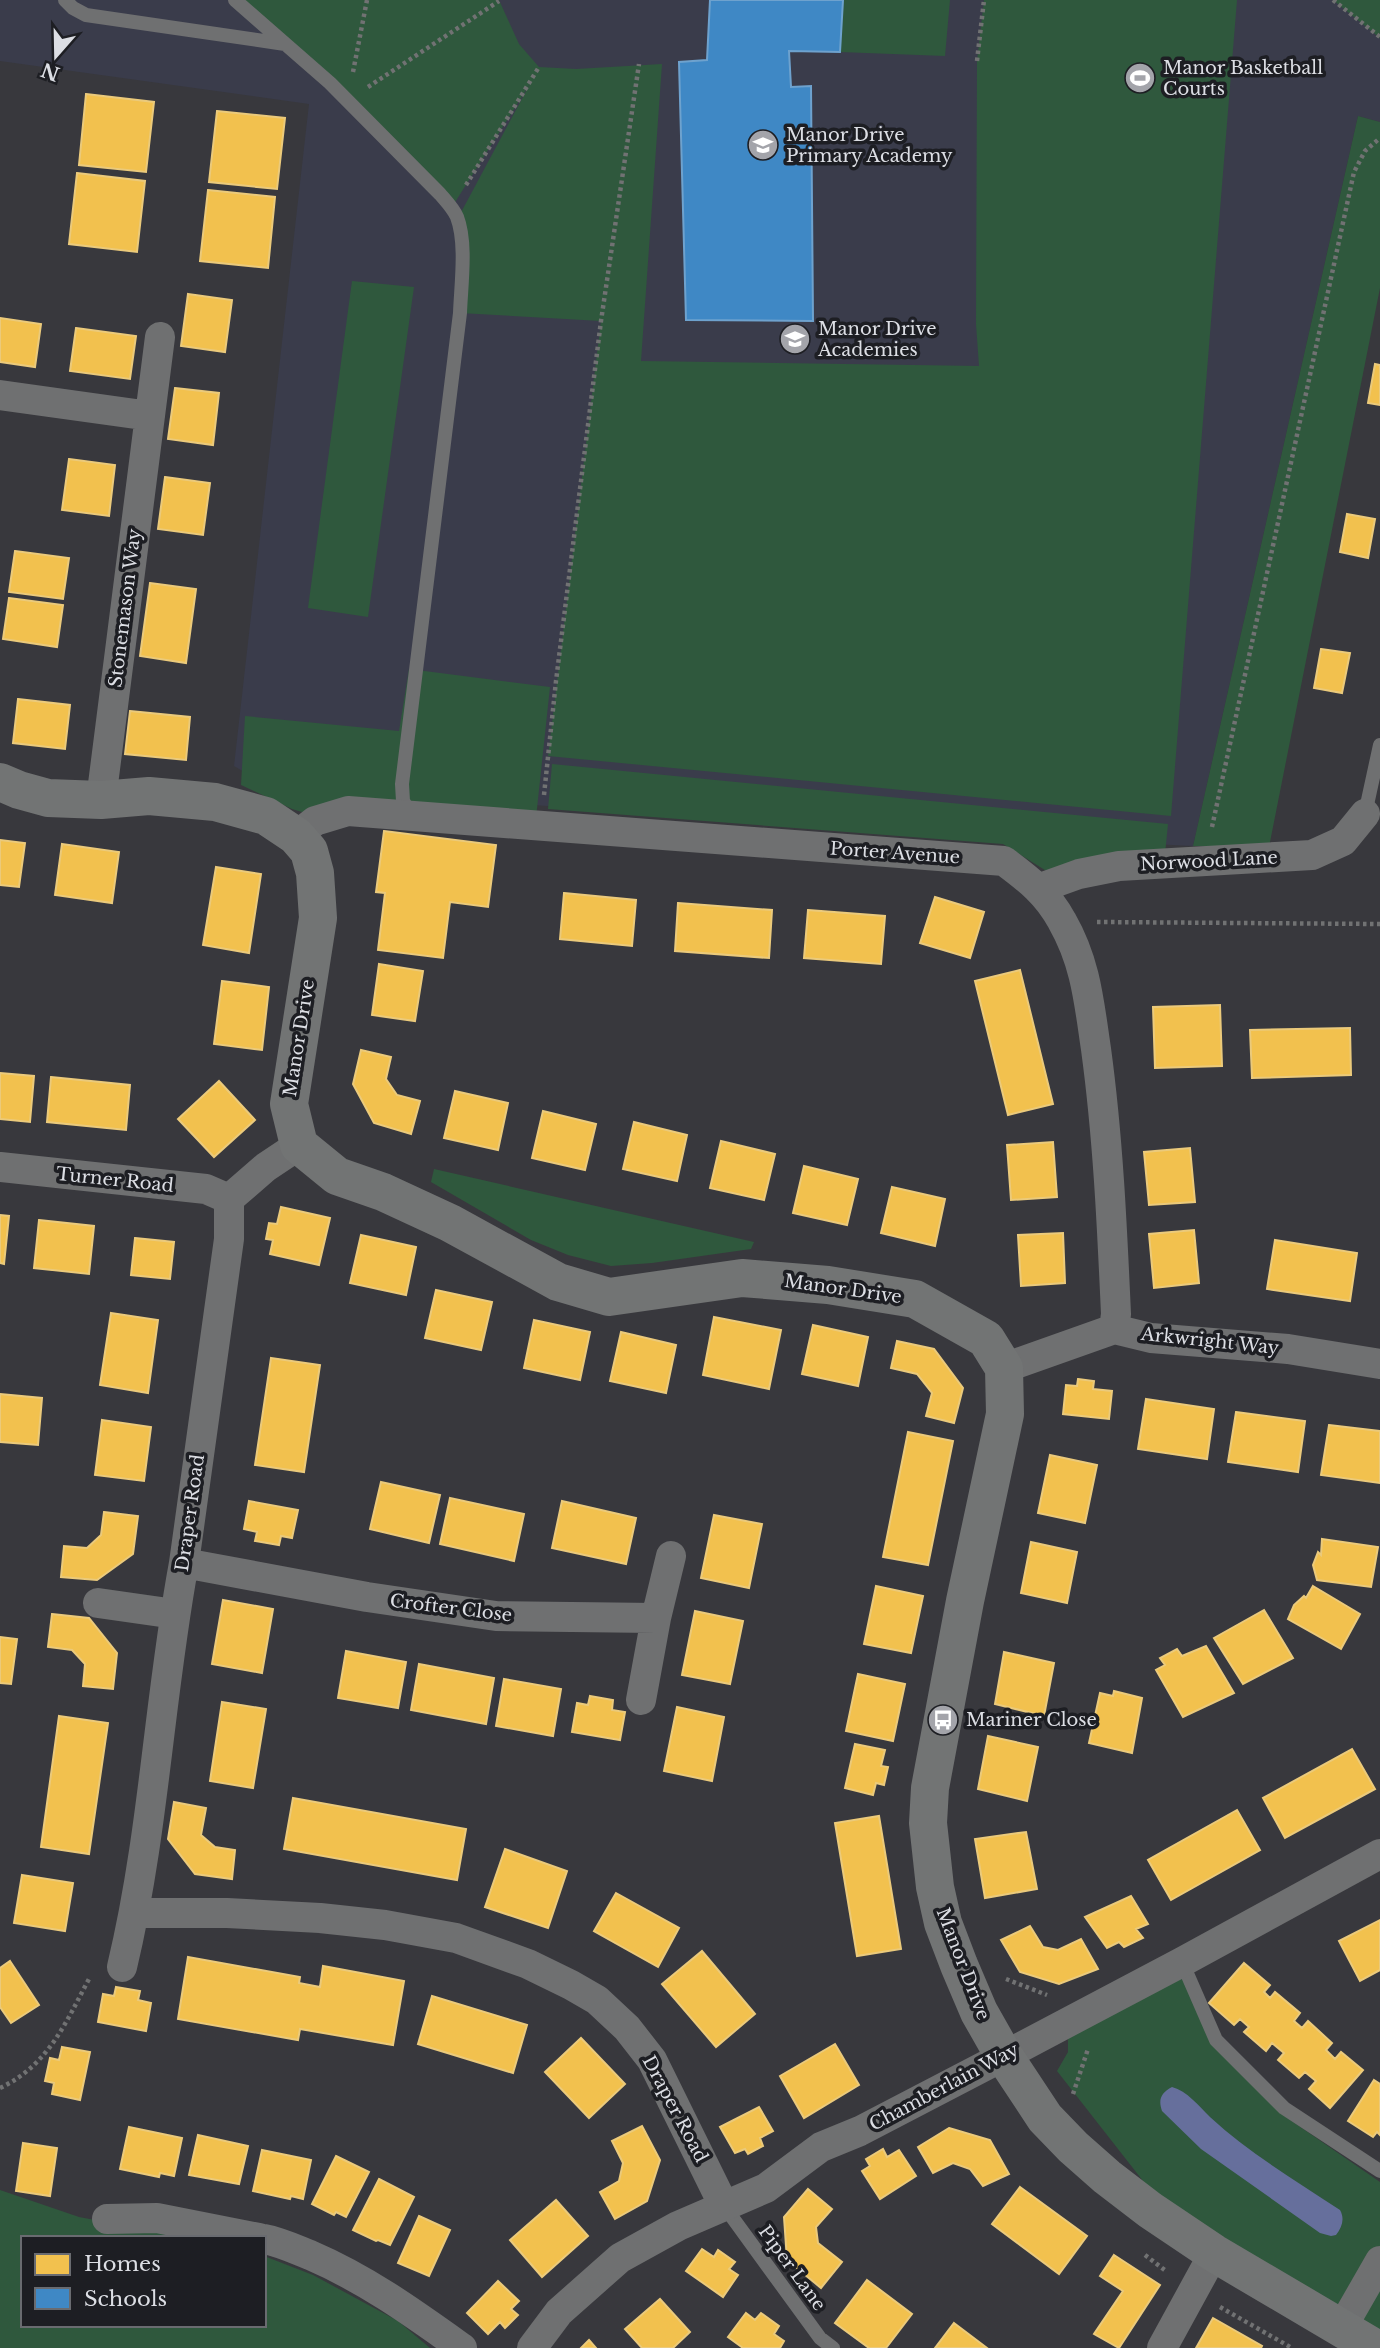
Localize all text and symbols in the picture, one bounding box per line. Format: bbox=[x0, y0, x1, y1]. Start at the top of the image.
north arrow bbox=[21, 21, 91, 91]
place label: Manor Basketball Courts bbox=[1163, 57, 1323, 100]
text: N bbox=[38, 58, 63, 85]
sports icon: Manor Basketball Courts bbox=[1123, 61, 1157, 95]
place label: Manor Drive Primary Academy bbox=[786, 124, 953, 167]
school or university icon: Manor Drive Primary Academy bbox=[746, 128, 780, 162]
place label: Manor Drive Academies bbox=[817, 318, 937, 361]
school or university icon: Manor Drive Academies bbox=[778, 322, 812, 356]
street label: Stonemason Way bbox=[104, 527, 146, 689]
street label: Porter Avenue bbox=[829, 837, 961, 869]
street label: Norwood Lane bbox=[1140, 846, 1278, 876]
street label: Manor Drive bbox=[279, 978, 319, 1098]
street label: Turner Road bbox=[55, 1163, 175, 1197]
street label: Manor Drive bbox=[783, 1270, 903, 1308]
street label: Arkwright Way bbox=[1139, 1323, 1281, 1359]
street label: Draper Road bbox=[171, 1453, 209, 1573]
street label: Crofter Close bbox=[389, 1590, 513, 1626]
bus stop icon: Mariner Close bbox=[926, 1703, 960, 1737]
place label: Mariner Close bbox=[966, 1709, 1097, 1731]
street label: Manor Drive bbox=[931, 1905, 995, 2023]
street label: Chamberlain Way bbox=[865, 2038, 1023, 2136]
street label: Draper Road bbox=[638, 2052, 712, 2166]
street label: Piper Lane bbox=[754, 2221, 830, 2315]
legend bbox=[21, 2236, 266, 2327]
text: Homes bbox=[84, 2251, 161, 2277]
text: Schools bbox=[84, 2286, 167, 2312]

